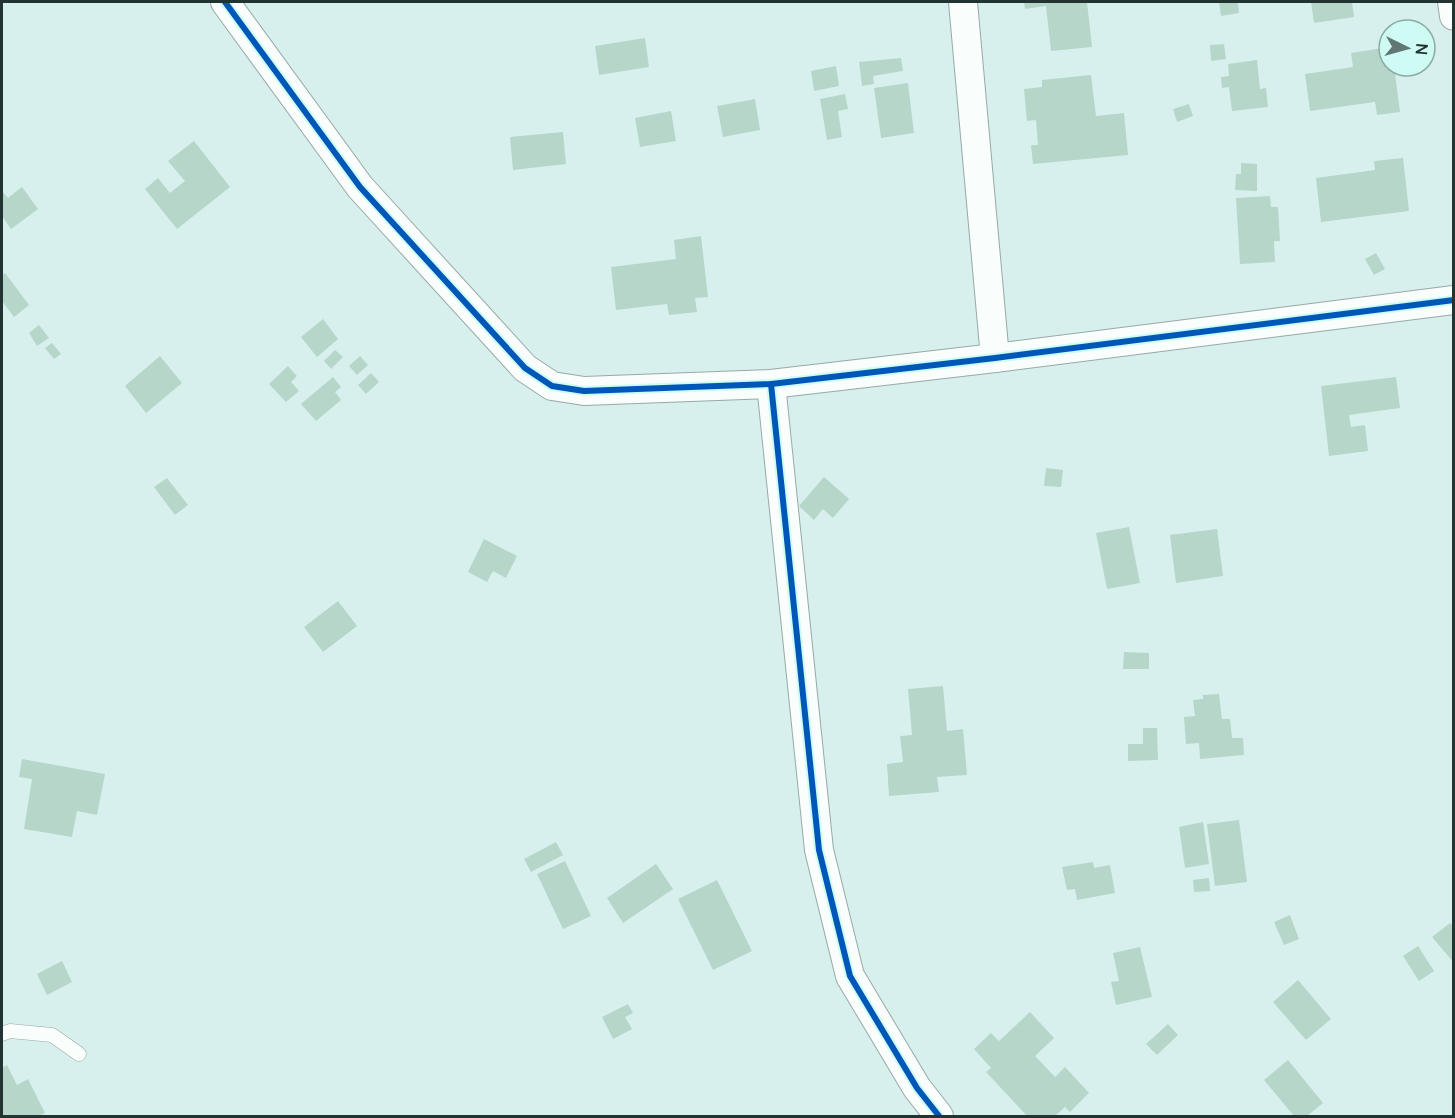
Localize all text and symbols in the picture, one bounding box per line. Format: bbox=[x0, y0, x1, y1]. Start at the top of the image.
north arrow bbox=[1377, 18, 1437, 78]
text: N bbox=[1410, 43, 1433, 56]

